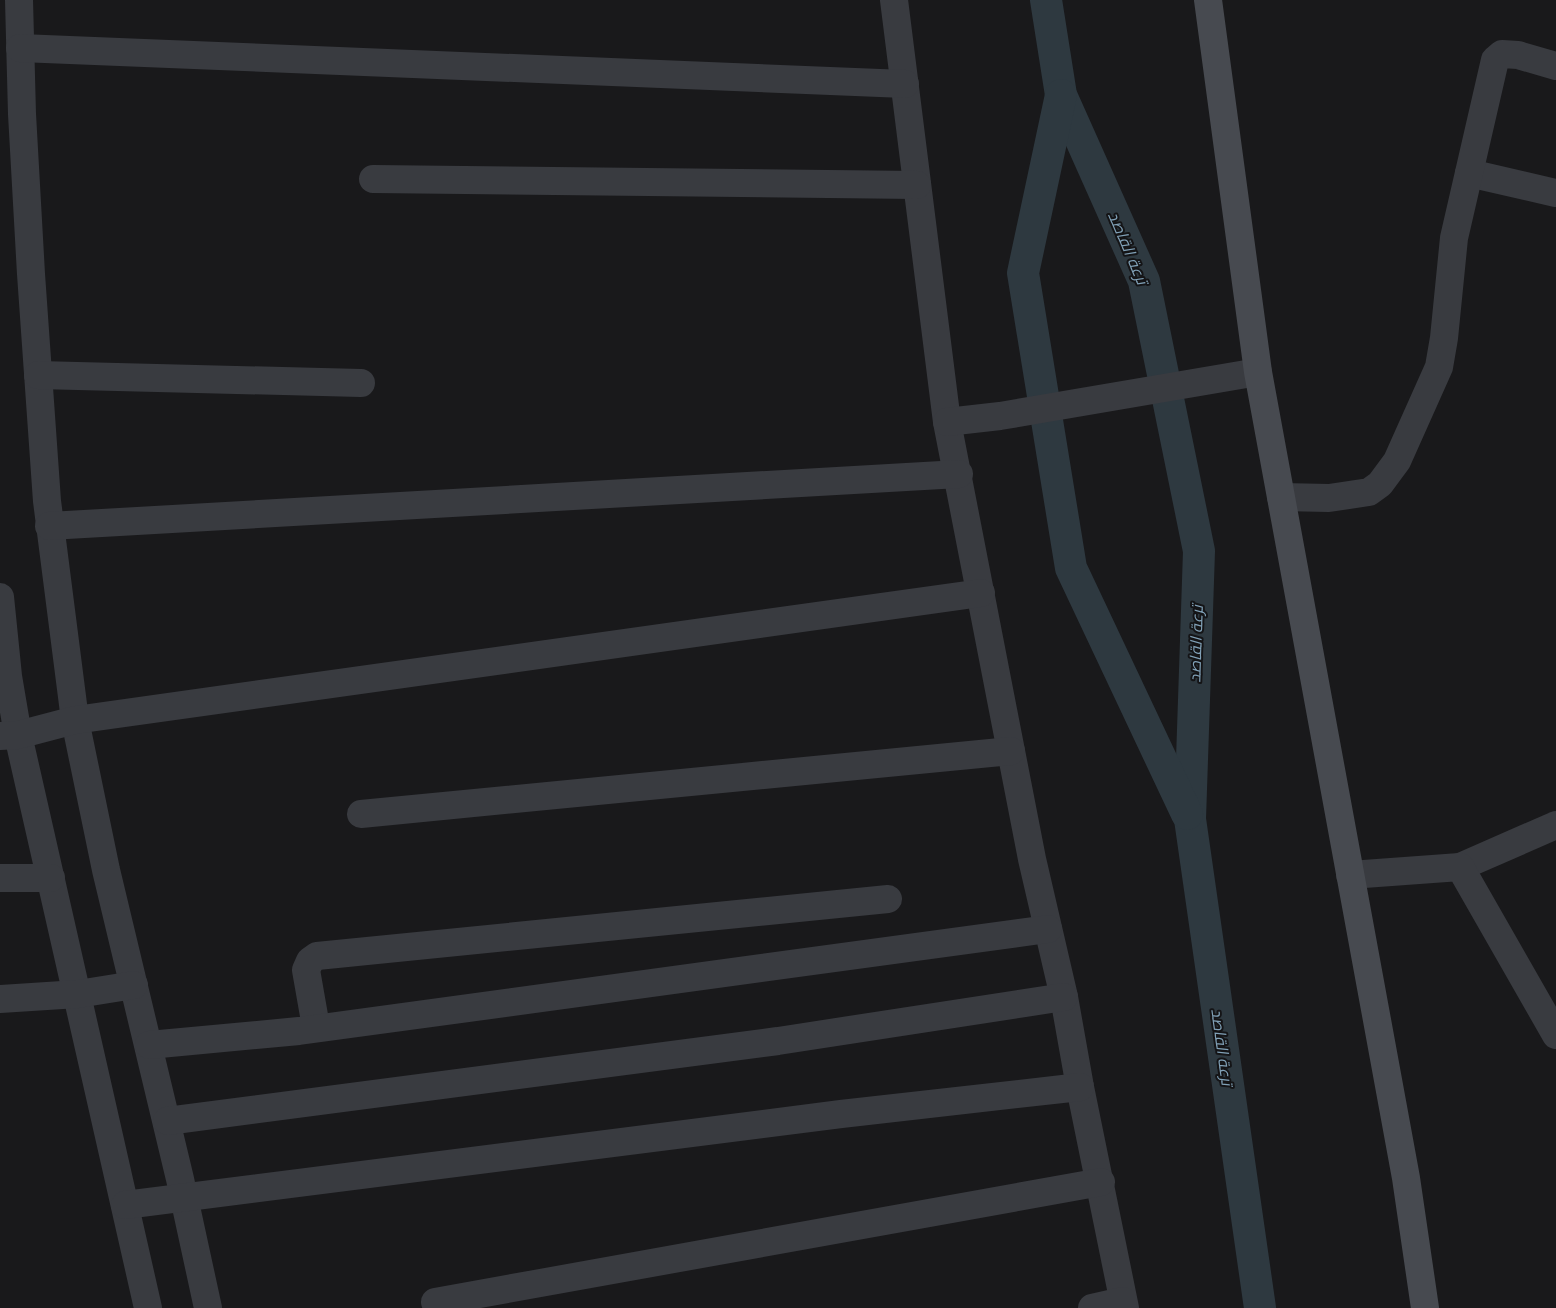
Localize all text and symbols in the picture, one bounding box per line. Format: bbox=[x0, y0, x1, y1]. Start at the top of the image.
water label: ترعة القاصد bbox=[1104, 209, 1153, 290]
water label: ترعة القاصد bbox=[1185, 602, 1207, 683]
water label: ترعة القاصد bbox=[1207, 1007, 1237, 1089]

